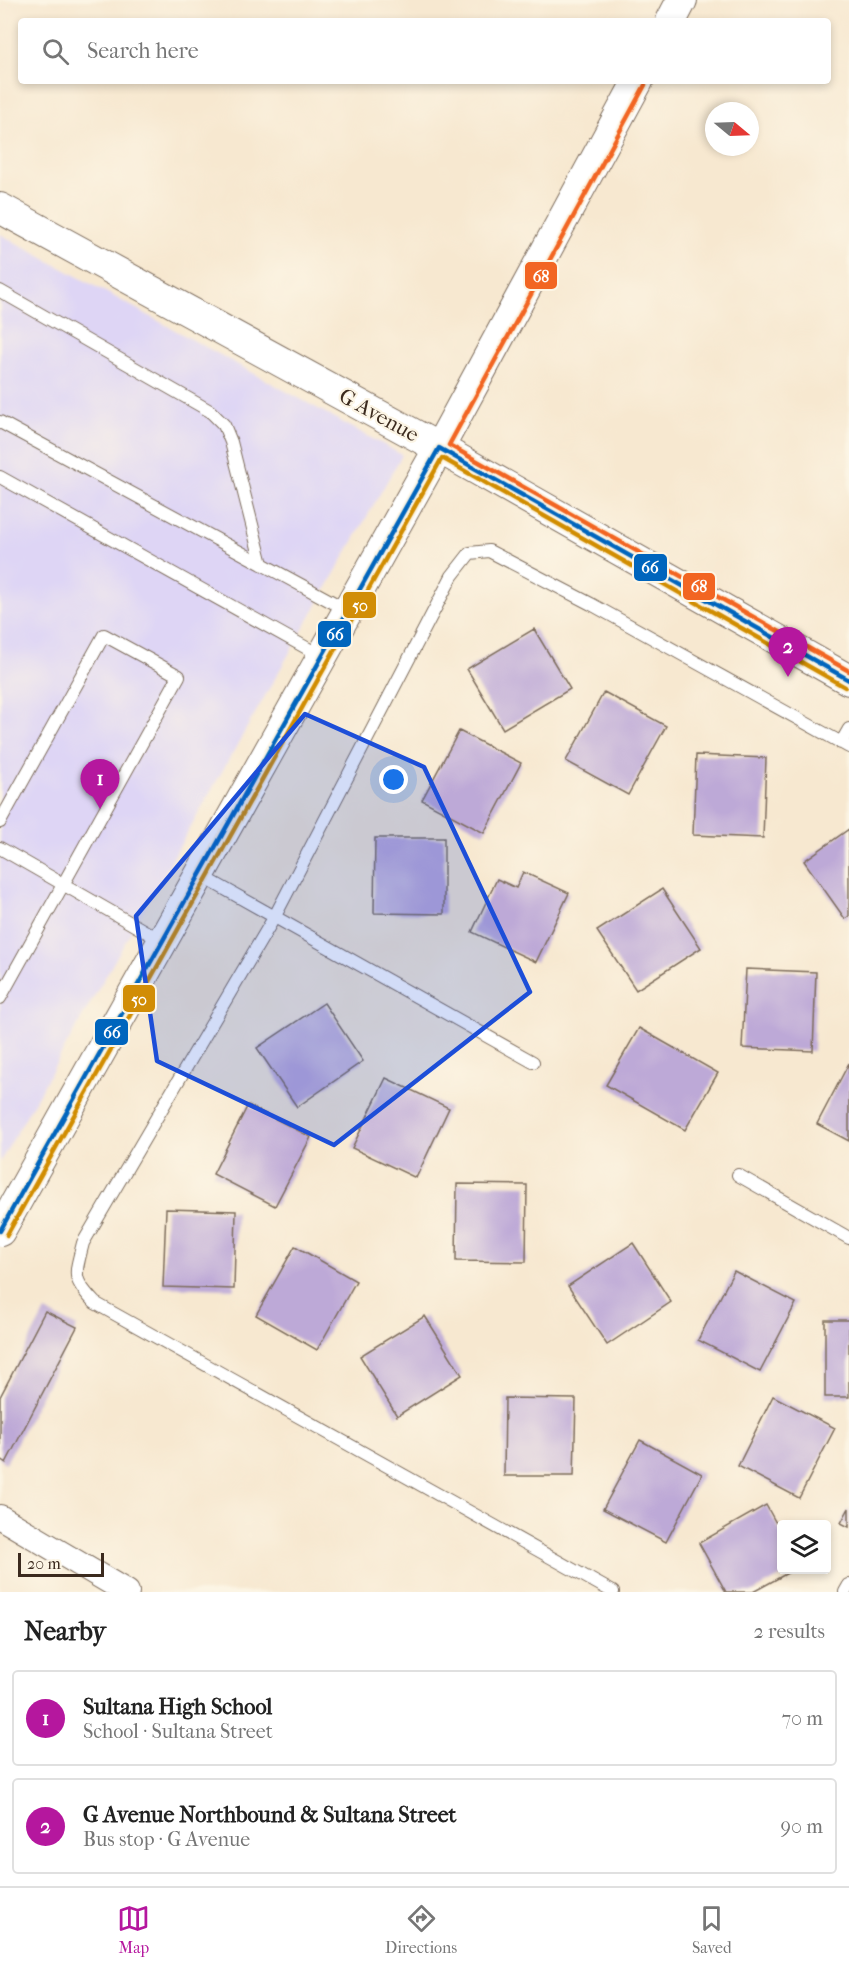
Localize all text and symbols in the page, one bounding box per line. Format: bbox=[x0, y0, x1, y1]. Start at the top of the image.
search box bbox=[18, 18, 831, 84]
icon: search bbox=[39, 35, 72, 68]
text: Search here bbox=[87, 38, 199, 64]
north arrow bbox=[705, 102, 759, 156]
line badge: 68 bbox=[524, 261, 558, 290]
text: 68 bbox=[533, 267, 549, 286]
street label: G Avenue bbox=[335, 383, 423, 447]
line badge: 66 bbox=[633, 553, 668, 582]
text: 66 bbox=[641, 558, 659, 577]
line badge: 68 bbox=[682, 572, 716, 601]
text: 68 bbox=[691, 577, 707, 596]
line badge: 50 bbox=[342, 591, 377, 619]
text: 50 bbox=[352, 596, 368, 615]
line badge: 66 bbox=[317, 620, 352, 648]
text: 66 bbox=[326, 625, 344, 644]
pin: 2 bbox=[768, 628, 808, 677]
pin: 1 bbox=[80, 760, 120, 809]
your location bbox=[379, 765, 408, 794]
line badge: 50 bbox=[122, 984, 156, 1013]
text: 50 bbox=[131, 990, 147, 1009]
line badge: 66 bbox=[94, 1018, 129, 1046]
text: 66 bbox=[103, 1023, 121, 1042]
map controls bbox=[777, 1520, 831, 1574]
button: layers bbox=[777, 1520, 831, 1574]
scale bar bbox=[18, 1550, 104, 1578]
text: 20 m bbox=[27, 1554, 61, 1573]
text: Nearby bbox=[24, 1616, 106, 1647]
text: 2 results bbox=[754, 1620, 825, 1643]
text: Sultana High School bbox=[83, 1694, 272, 1720]
text: 1 bbox=[42, 1707, 49, 1730]
text: 70 m bbox=[781, 1707, 823, 1730]
text: School · Sultana Street bbox=[83, 1720, 273, 1743]
text: G Avenue Northbound & Sultana Street bbox=[83, 1802, 456, 1828]
text: 2 bbox=[40, 1815, 51, 1838]
text: 90 m bbox=[781, 1815, 823, 1838]
text: Bus stop · G Avenue bbox=[83, 1828, 250, 1851]
tab: Map bbox=[117, 1902, 150, 1957]
tab: Directions bbox=[385, 1902, 457, 1957]
tab: Saved bbox=[692, 1902, 732, 1957]

